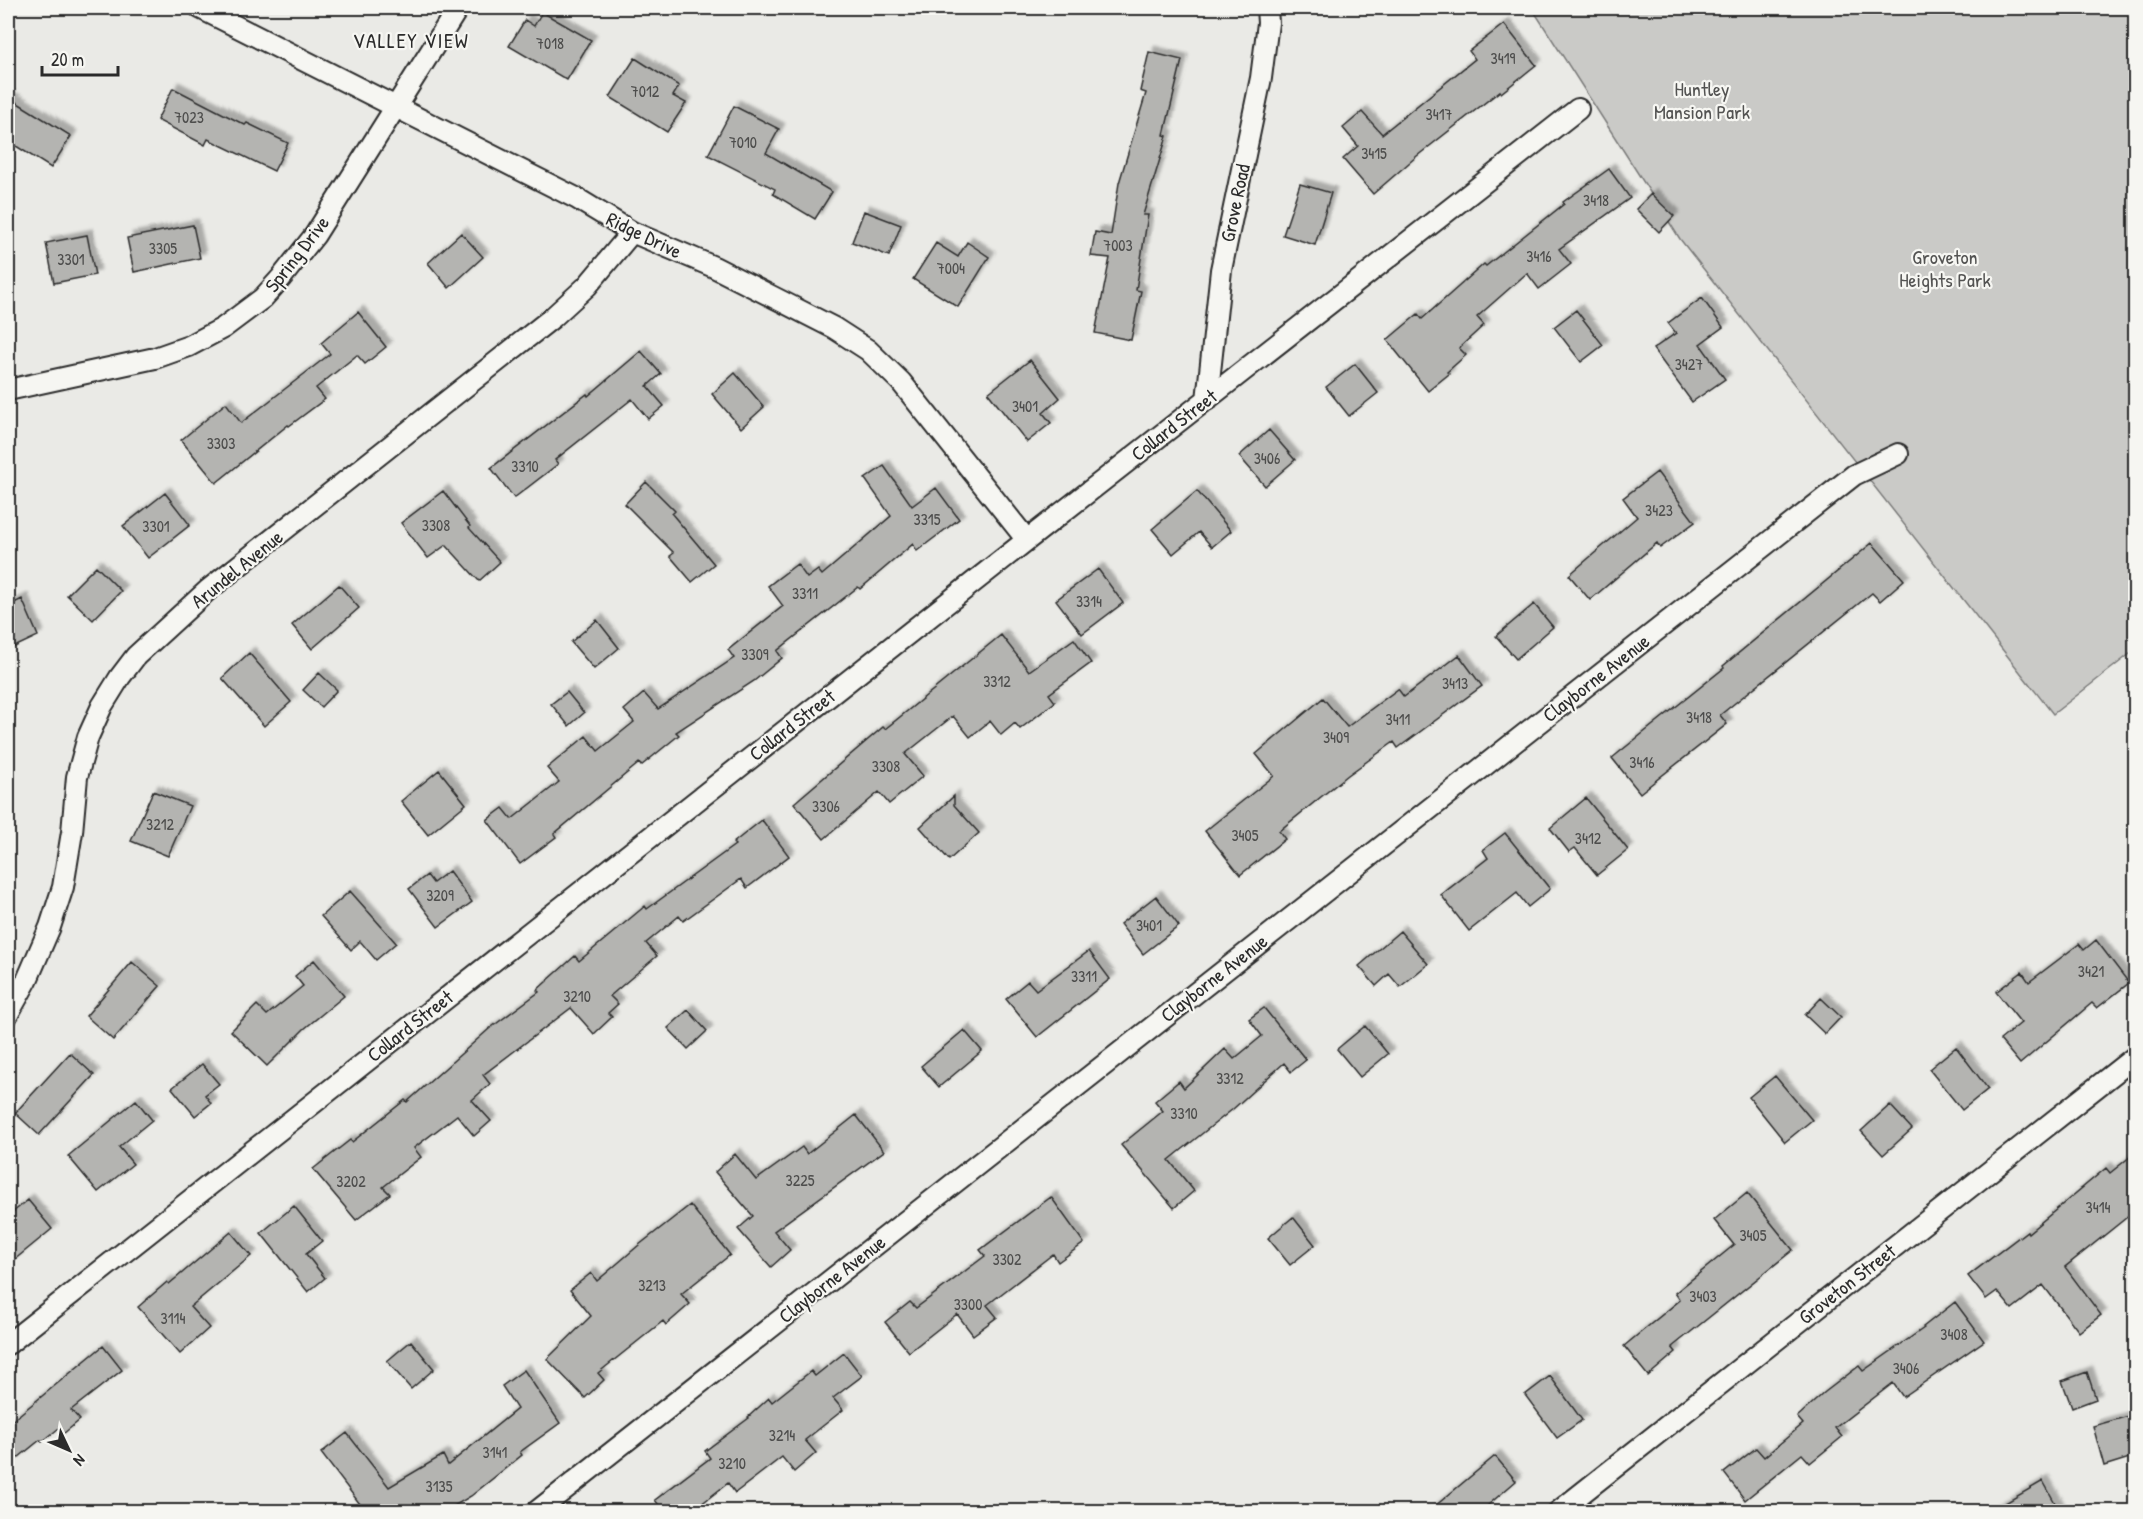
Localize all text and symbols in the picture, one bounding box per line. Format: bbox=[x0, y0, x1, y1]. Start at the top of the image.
district label: VALLEY VIEW bbox=[353, 26, 469, 55]
house number: 7018 bbox=[536, 32, 564, 54]
scale bar bbox=[42, 39, 118, 77]
text: 20 m bbox=[51, 47, 84, 72]
house number: 3419 bbox=[1491, 47, 1516, 69]
park label: Huntley Mansion Park bbox=[1654, 75, 1750, 125]
house number: 7012 bbox=[631, 80, 660, 102]
house number: 3417 bbox=[1426, 103, 1453, 125]
house number: 7023 bbox=[174, 106, 204, 128]
house number: 7010 bbox=[729, 131, 757, 153]
house number: 3415 bbox=[1361, 142, 1387, 164]
street label: Grove Road bbox=[1213, 161, 1256, 244]
house number: 3418 bbox=[1583, 189, 1609, 211]
street label: Ridge Drive bbox=[602, 205, 686, 264]
street label: Spring Drive bbox=[258, 210, 335, 298]
house number: 7003 bbox=[1103, 234, 1133, 256]
house number: 3305 bbox=[149, 237, 177, 259]
park label: Groveton Heights Park bbox=[1899, 243, 1991, 293]
house number: 3416 bbox=[1526, 245, 1552, 267]
house number: 3301 bbox=[57, 248, 85, 270]
house number: 7004 bbox=[937, 257, 965, 279]
house number: 3427 bbox=[1675, 353, 1703, 375]
street label: Collard Street bbox=[1125, 382, 1223, 467]
house number: 3401 bbox=[1012, 395, 1038, 417]
house number: 3303 bbox=[207, 432, 235, 454]
house number: 3406 bbox=[1254, 447, 1280, 469]
house number: 3310 bbox=[511, 455, 539, 477]
house number: 3423 bbox=[1645, 499, 1673, 521]
house number: 3315 bbox=[914, 508, 941, 530]
house number: 3308 bbox=[422, 514, 450, 536]
house number: 3301 bbox=[142, 515, 170, 537]
street label: Arundel Avenue bbox=[185, 523, 288, 614]
house number: 3311 bbox=[792, 582, 818, 604]
house number: 3314 bbox=[1076, 590, 1102, 612]
street label: Clayborne Avenue bbox=[1537, 627, 1655, 728]
house number: 3309 bbox=[741, 643, 769, 665]
house number: 3312 bbox=[983, 670, 1011, 692]
house number: 3413 bbox=[1442, 672, 1468, 694]
street label: Collard Street bbox=[743, 682, 841, 767]
house number: 3418 bbox=[1686, 706, 1712, 728]
house number: 3411 bbox=[1386, 708, 1411, 730]
house number: 3409 bbox=[1323, 726, 1349, 748]
house number: 3416 bbox=[1629, 751, 1655, 773]
house number: 3308 bbox=[872, 755, 900, 777]
house number: 3306 bbox=[812, 795, 840, 817]
house number: 3212 bbox=[146, 813, 174, 835]
house number: 3405 bbox=[1231, 824, 1259, 846]
house number: 3412 bbox=[1575, 827, 1602, 849]
house number: 3209 bbox=[426, 884, 454, 906]
house number: 3401 bbox=[1136, 914, 1162, 936]
street label: Clayborne Avenue bbox=[1155, 927, 1273, 1028]
house number: 3421 bbox=[2078, 960, 2104, 982]
house number: 3311 bbox=[1071, 965, 1097, 987]
street label: Collard Street bbox=[361, 983, 459, 1068]
house number: 3210 bbox=[563, 985, 591, 1007]
house number: 3312 bbox=[1216, 1067, 1244, 1089]
house number: 3310 bbox=[1170, 1102, 1198, 1124]
house number: 3225 bbox=[786, 1169, 815, 1191]
house number: 3202 bbox=[336, 1170, 366, 1192]
house number: 3414 bbox=[2086, 1196, 2110, 1218]
house number: 3405 bbox=[1739, 1224, 1767, 1246]
street label: Clayborne Avenue bbox=[773, 1228, 891, 1329]
street label: Groveton Street bbox=[1792, 1236, 1902, 1330]
house number: 3302 bbox=[993, 1248, 1022, 1270]
house number: 3213 bbox=[638, 1274, 666, 1296]
house number: 3403 bbox=[1689, 1285, 1717, 1307]
house number: 3300 bbox=[954, 1293, 982, 1315]
house number: 3114 bbox=[161, 1307, 185, 1329]
house number: 3408 bbox=[1940, 1323, 1968, 1345]
house number: 3406 bbox=[1893, 1357, 1919, 1379]
north arrow bbox=[39, 1420, 99, 1480]
house number: 3214 bbox=[769, 1424, 795, 1446]
house number: 3141 bbox=[483, 1441, 508, 1463]
text: N bbox=[69, 1450, 91, 1471]
house number: 3210 bbox=[718, 1452, 746, 1474]
house number: 3135 bbox=[426, 1475, 453, 1497]

